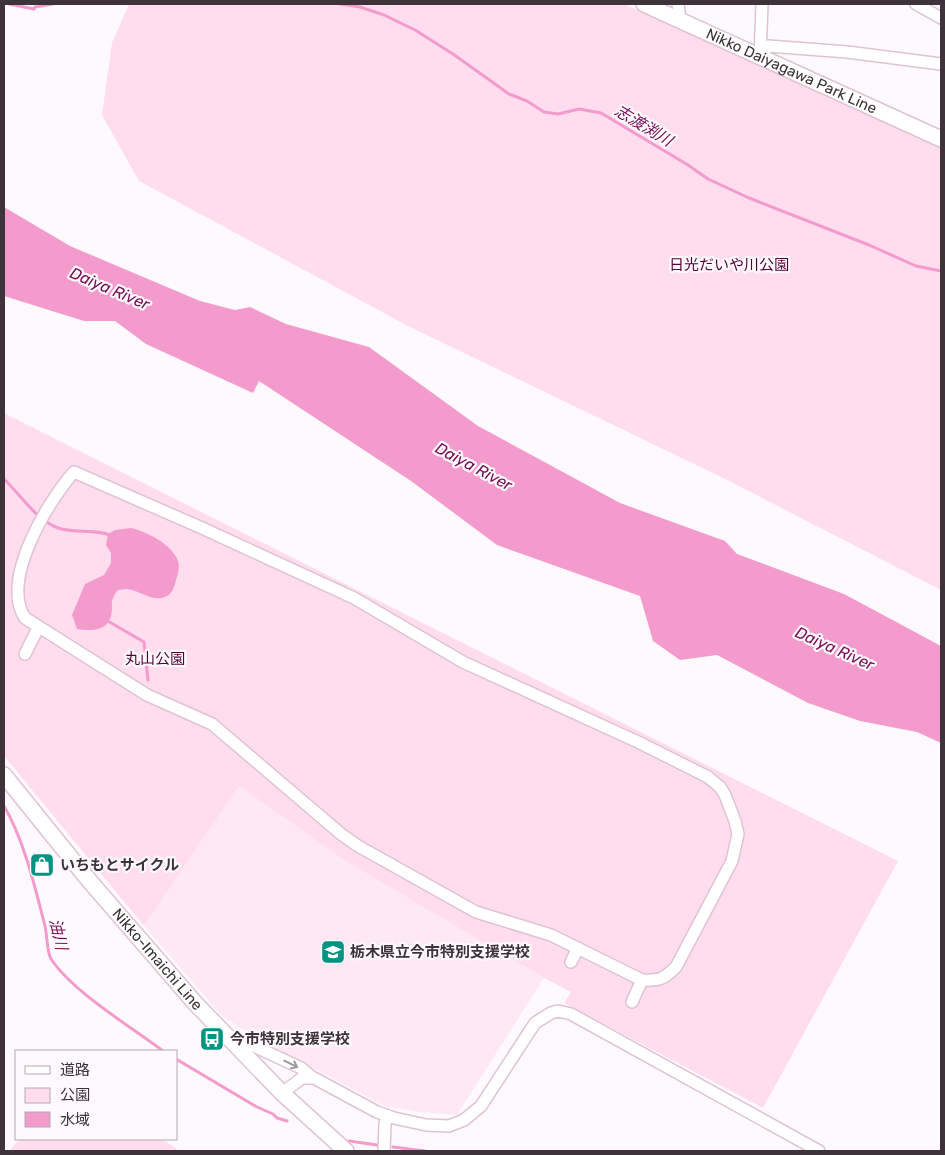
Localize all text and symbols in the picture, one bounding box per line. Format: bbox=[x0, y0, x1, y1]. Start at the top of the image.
street label: Nikko Daiyagawa Park Line bbox=[703, 24, 880, 118]
water label: 志渡渕川 bbox=[611, 101, 678, 151]
park label: 日光だいや川公園 bbox=[669, 256, 789, 274]
water label: Daiya River bbox=[67, 263, 153, 314]
water label: Daiya River bbox=[432, 438, 516, 495]
water label: Daiya River bbox=[792, 623, 878, 675]
park label: 丸山公園 bbox=[125, 650, 185, 668]
shop icon: いちもとサイクル bbox=[29, 852, 55, 878]
place label: いちもとサイクル bbox=[60, 856, 179, 874]
street label: Nikko-Imaichi Line bbox=[109, 905, 206, 1014]
water label: 油川 bbox=[46, 916, 72, 954]
school or university icon: 栃木県立今市特別支援学校 bbox=[320, 939, 346, 965]
place label: 栃木県立今市特別支援学校 bbox=[350, 943, 530, 961]
bus stop icon: 今市特別支援学校 bbox=[199, 1026, 225, 1052]
place label: 今市特別支援学校 bbox=[230, 1030, 350, 1048]
legend bbox=[15, 1050, 178, 1140]
one-way arrow bbox=[283, 1060, 298, 1069]
text: 道路 bbox=[60, 1061, 90, 1079]
text: 公園 bbox=[60, 1086, 90, 1104]
text: 水域 bbox=[60, 1111, 90, 1129]

